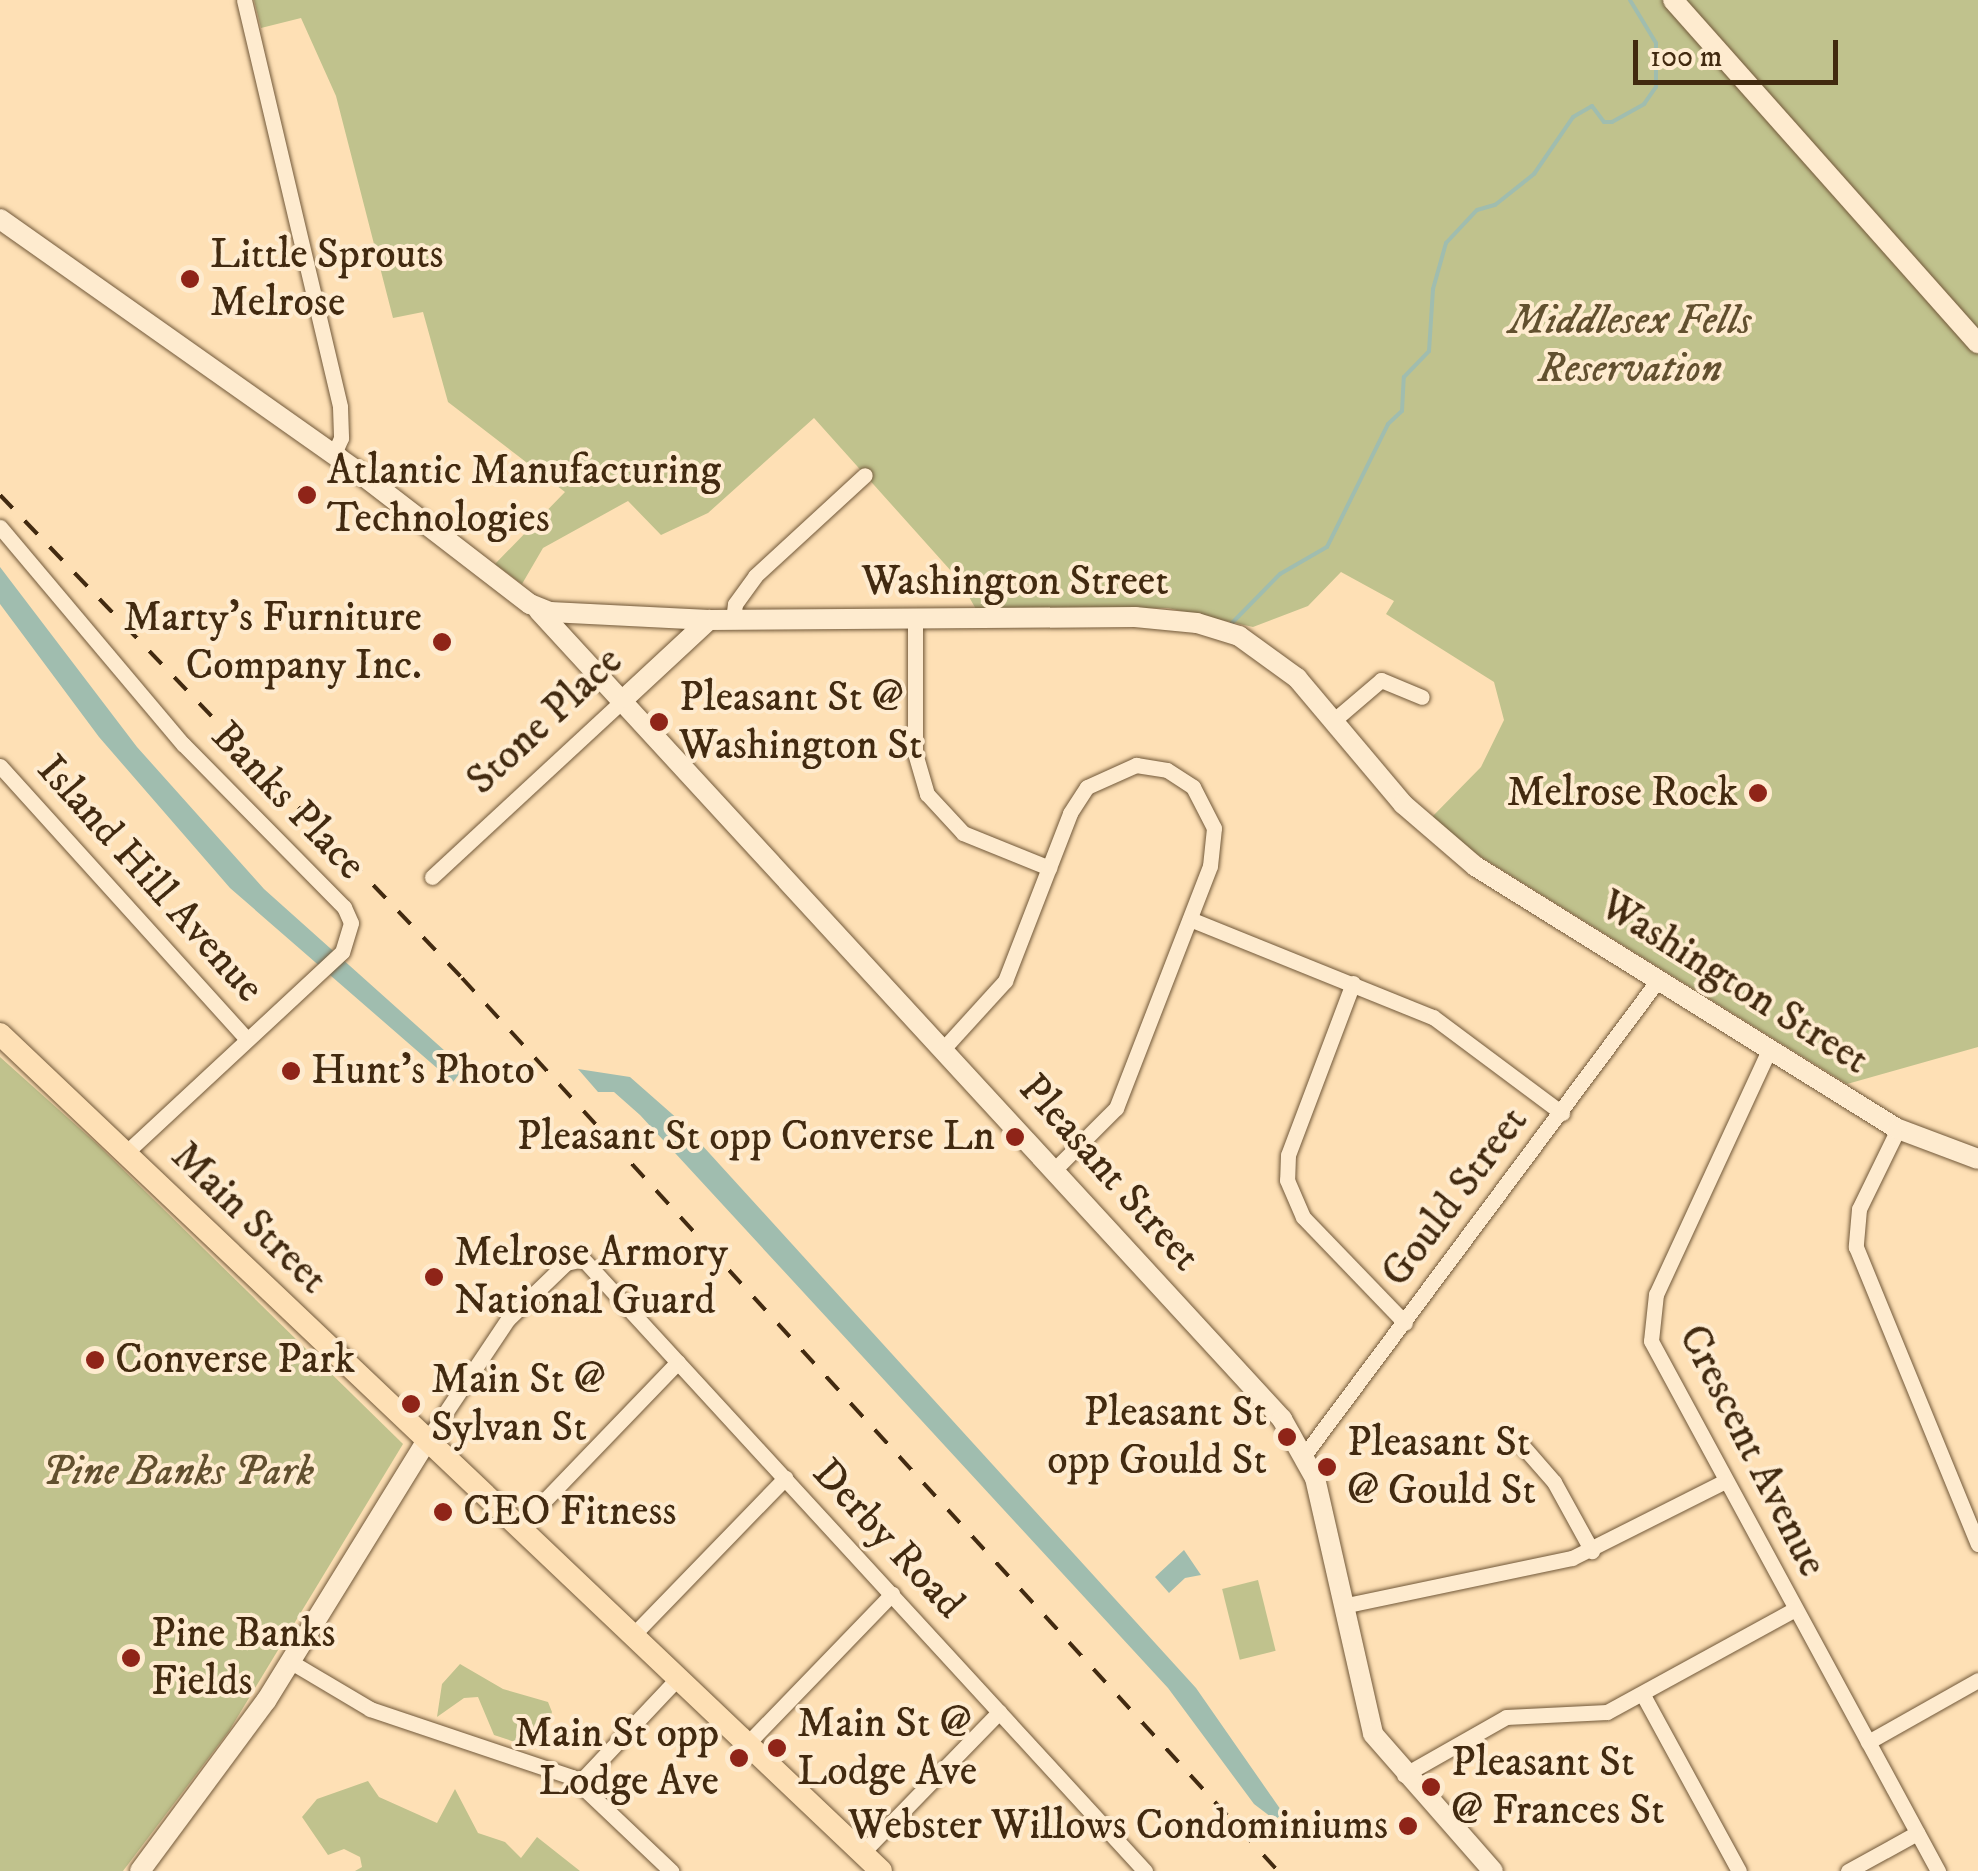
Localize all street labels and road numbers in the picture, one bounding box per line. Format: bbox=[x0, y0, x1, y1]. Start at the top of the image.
street label: Washington Street bbox=[861, 557, 1169, 607]
street label: Stone Place bbox=[457, 636, 633, 806]
street label: Banks Place bbox=[200, 711, 376, 891]
street label: Island Hill Avenue bbox=[26, 745, 274, 1013]
street label: Washington Street bbox=[1590, 880, 1878, 1086]
street label: Pleasant Street bbox=[1008, 1064, 1210, 1282]
street label: Gould Street bbox=[1371, 1097, 1539, 1297]
street label: Main Street bbox=[161, 1131, 337, 1305]
street label: Crescent Avenue bbox=[1667, 1317, 1837, 1585]
street label: Derby Road bbox=[801, 1449, 975, 1629]

